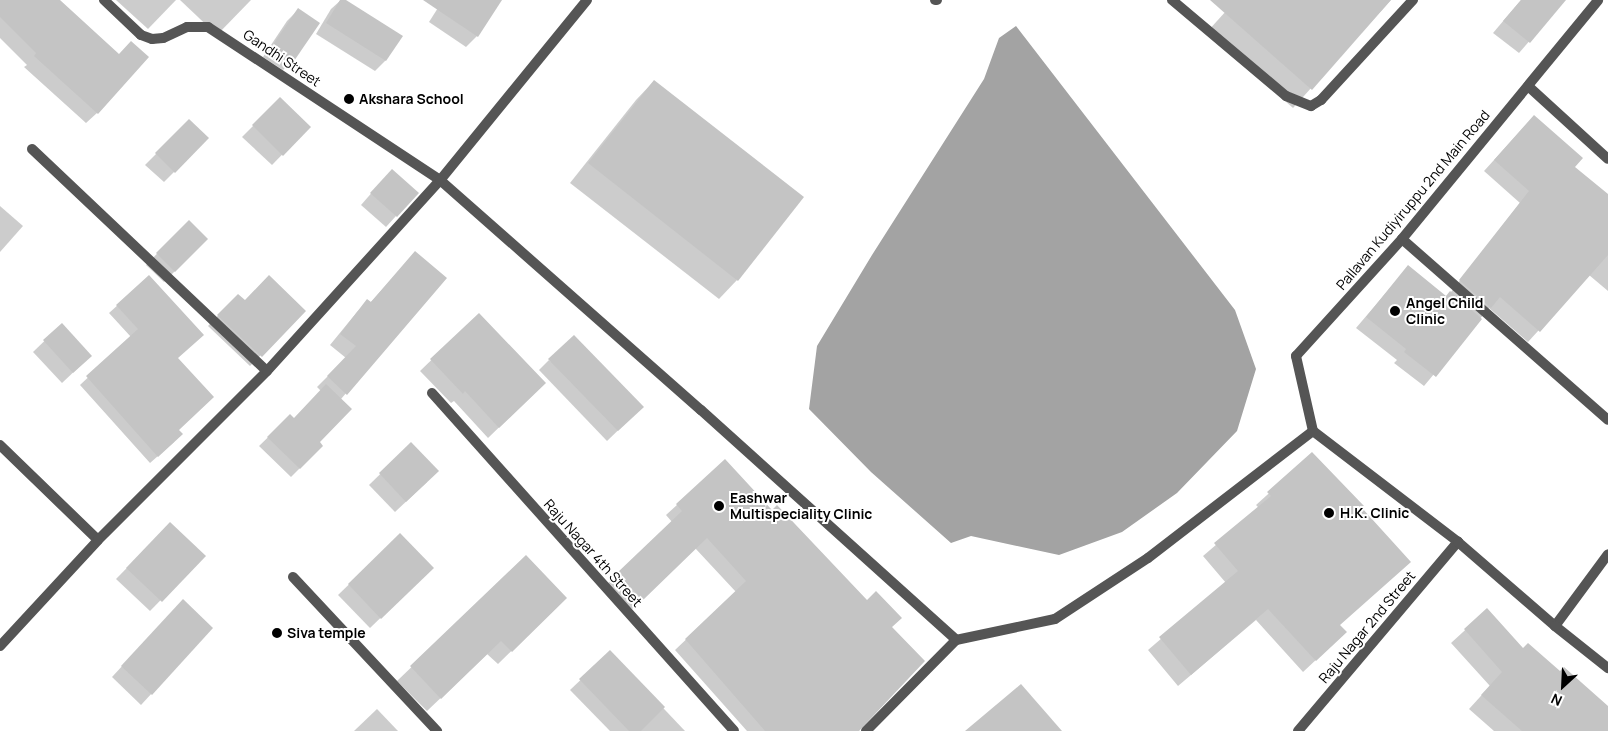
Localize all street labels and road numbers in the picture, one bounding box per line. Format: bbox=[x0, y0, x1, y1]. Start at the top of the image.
street label: Gandhi Street bbox=[240, 26, 324, 90]
street label: Pallavan Kudiyiruppu 2nd Main Road bbox=[1333, 107, 1493, 293]
street label: Raju Nagar 4th Street bbox=[540, 496, 646, 610]
street label: Raju Nagar 2nd Street bbox=[1315, 568, 1419, 686]

